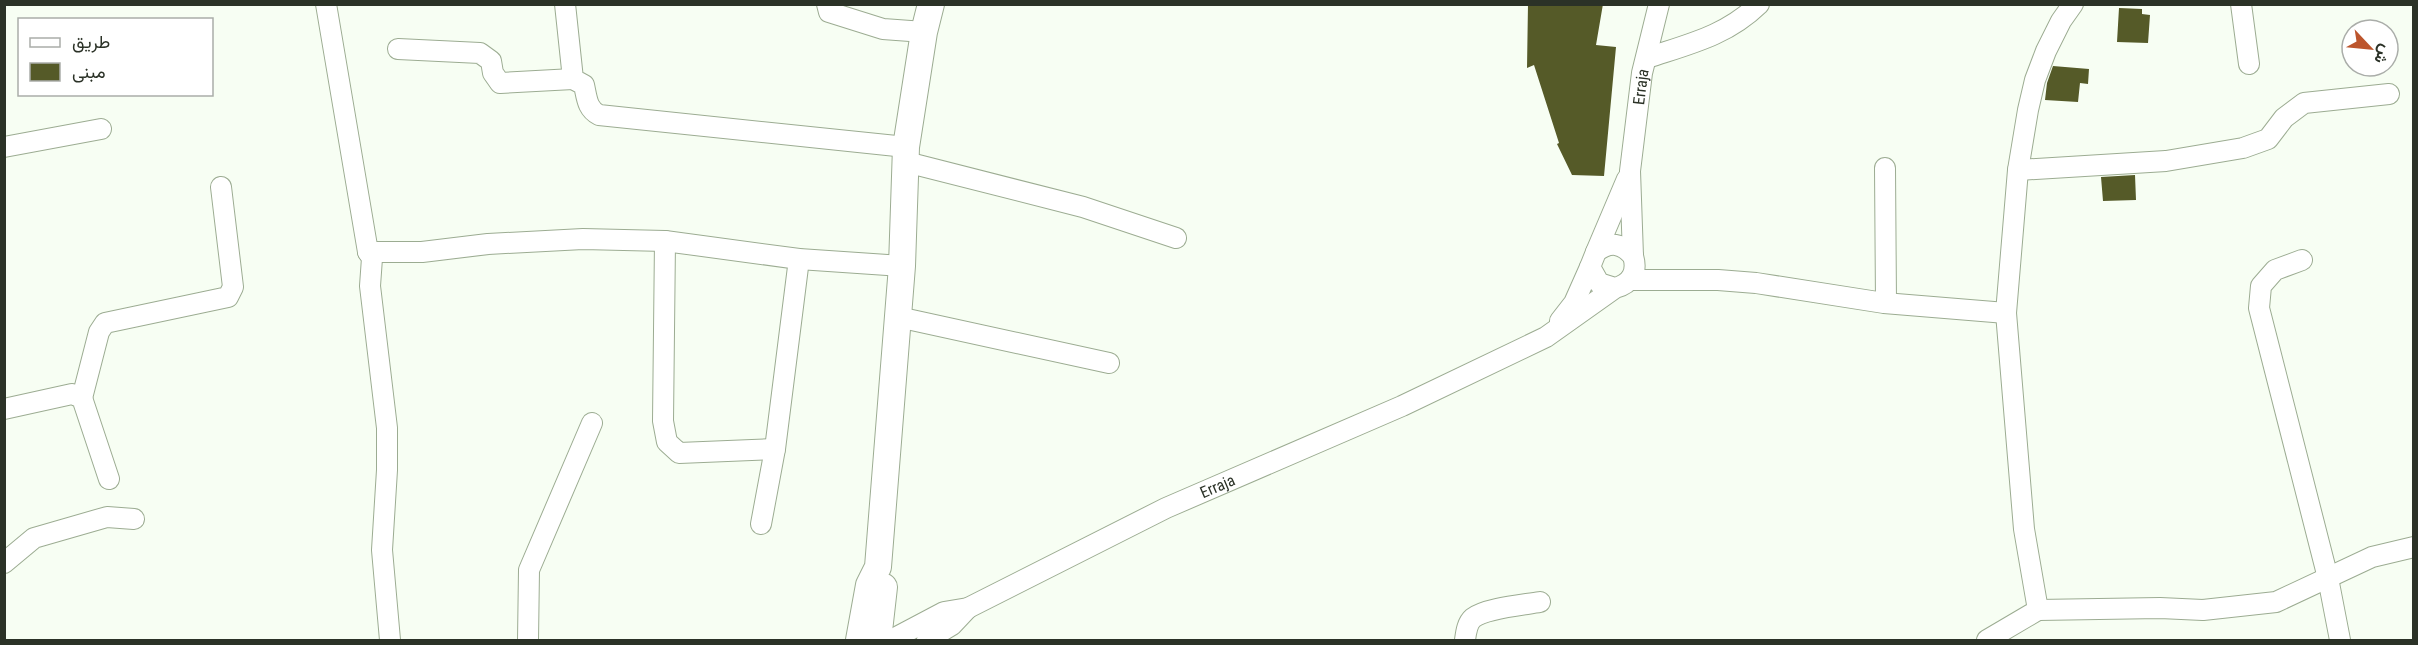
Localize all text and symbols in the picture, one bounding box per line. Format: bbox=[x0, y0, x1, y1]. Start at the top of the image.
legend bbox=[18, 18, 213, 96]
north arrow bbox=[2340, 18, 2400, 78]
text: طريق bbox=[72, 31, 110, 53]
text: ش bbox=[2370, 42, 2396, 67]
text: مبنى bbox=[72, 61, 106, 83]
street label: Erraja bbox=[1629, 67, 1653, 106]
street label: Erraja bbox=[1197, 470, 1238, 502]

